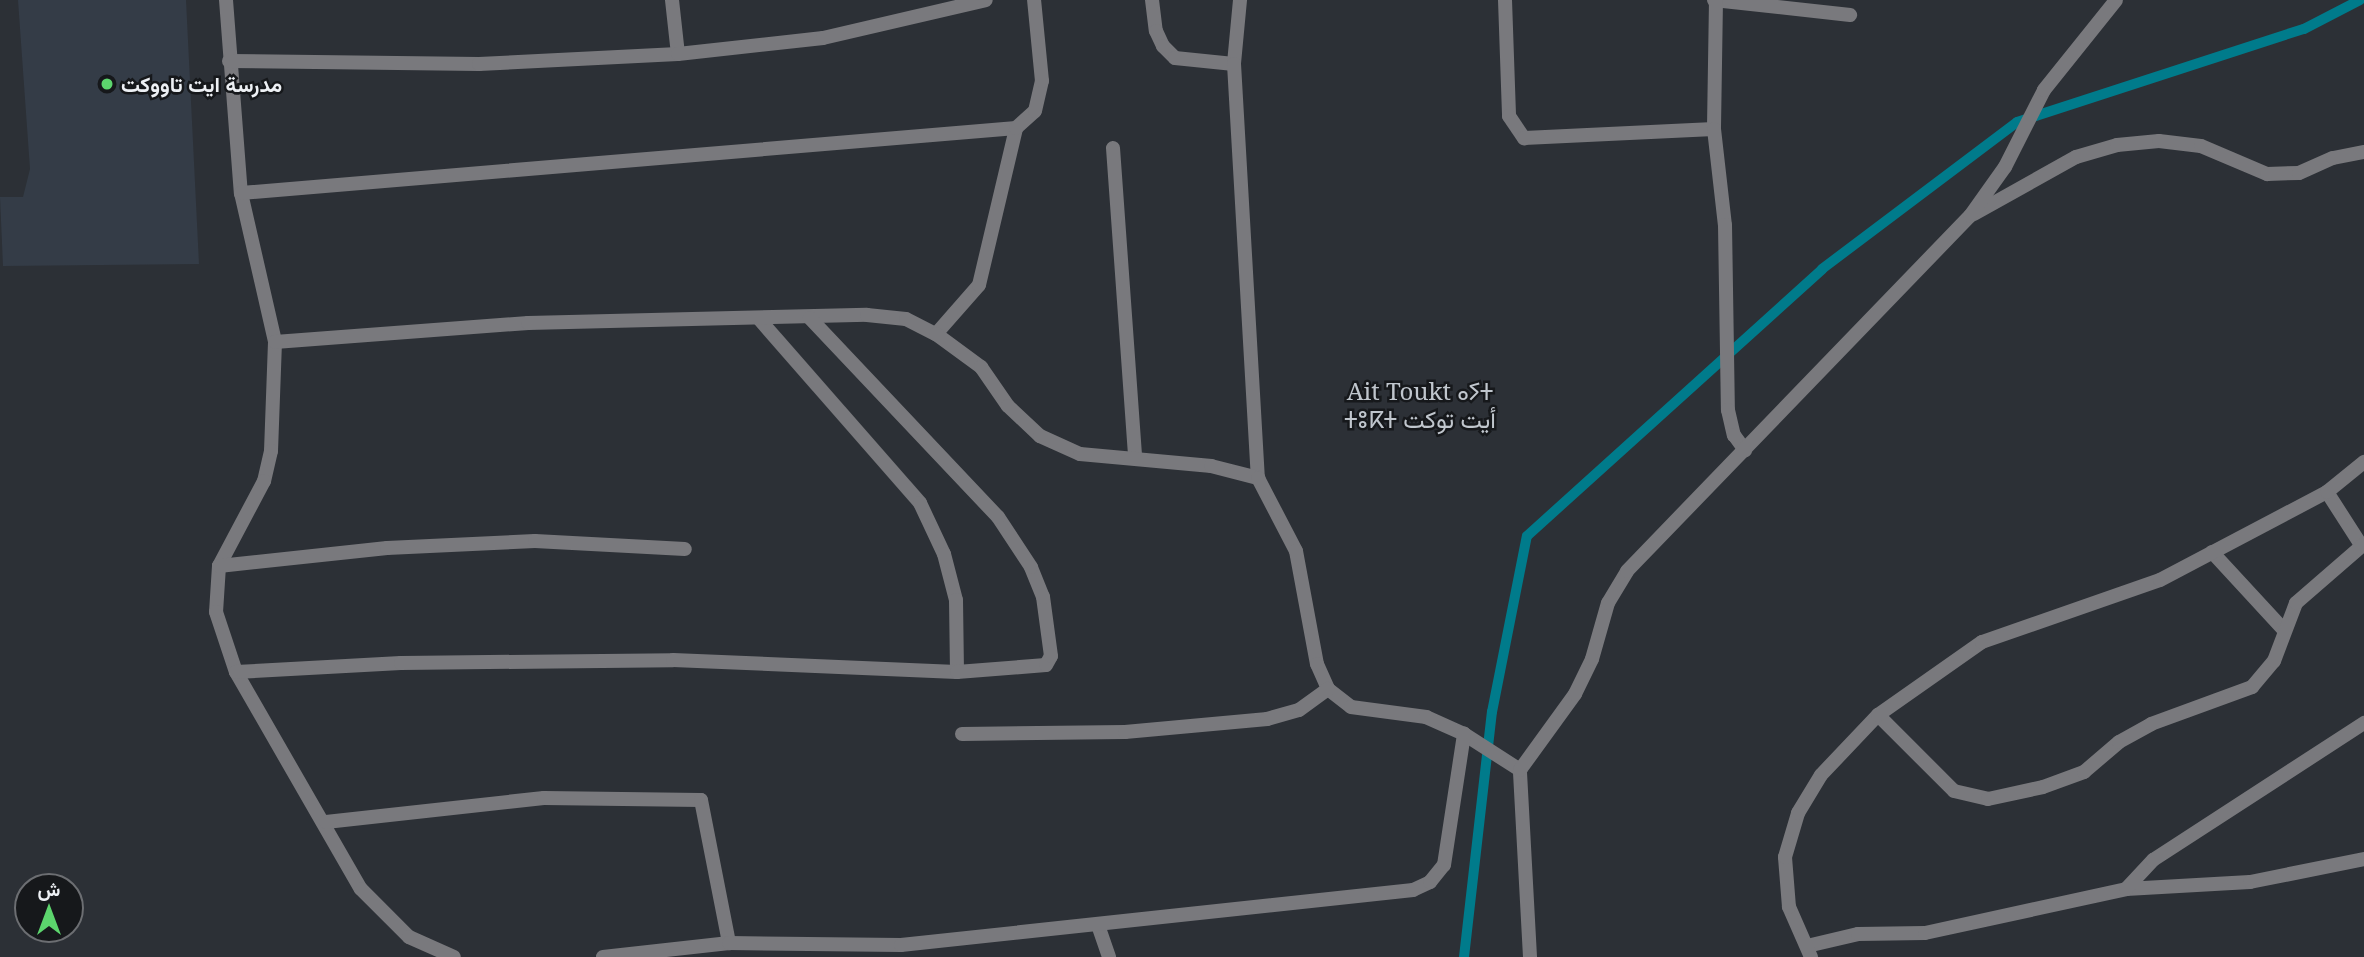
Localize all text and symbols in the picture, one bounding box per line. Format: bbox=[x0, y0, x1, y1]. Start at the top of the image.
place label: مدرسة ايت تاووكت bbox=[121, 71, 282, 97]
marker: مدرسة ايت تاووكت bbox=[99, 76, 115, 92]
district label: Ait Toukt ⴰⵢⵜ ⵜⵓⴽⵜ أيت توكت bbox=[1344, 377, 1496, 433]
north arrow bbox=[14, 873, 84, 943]
text: ش bbox=[38, 876, 60, 902]

